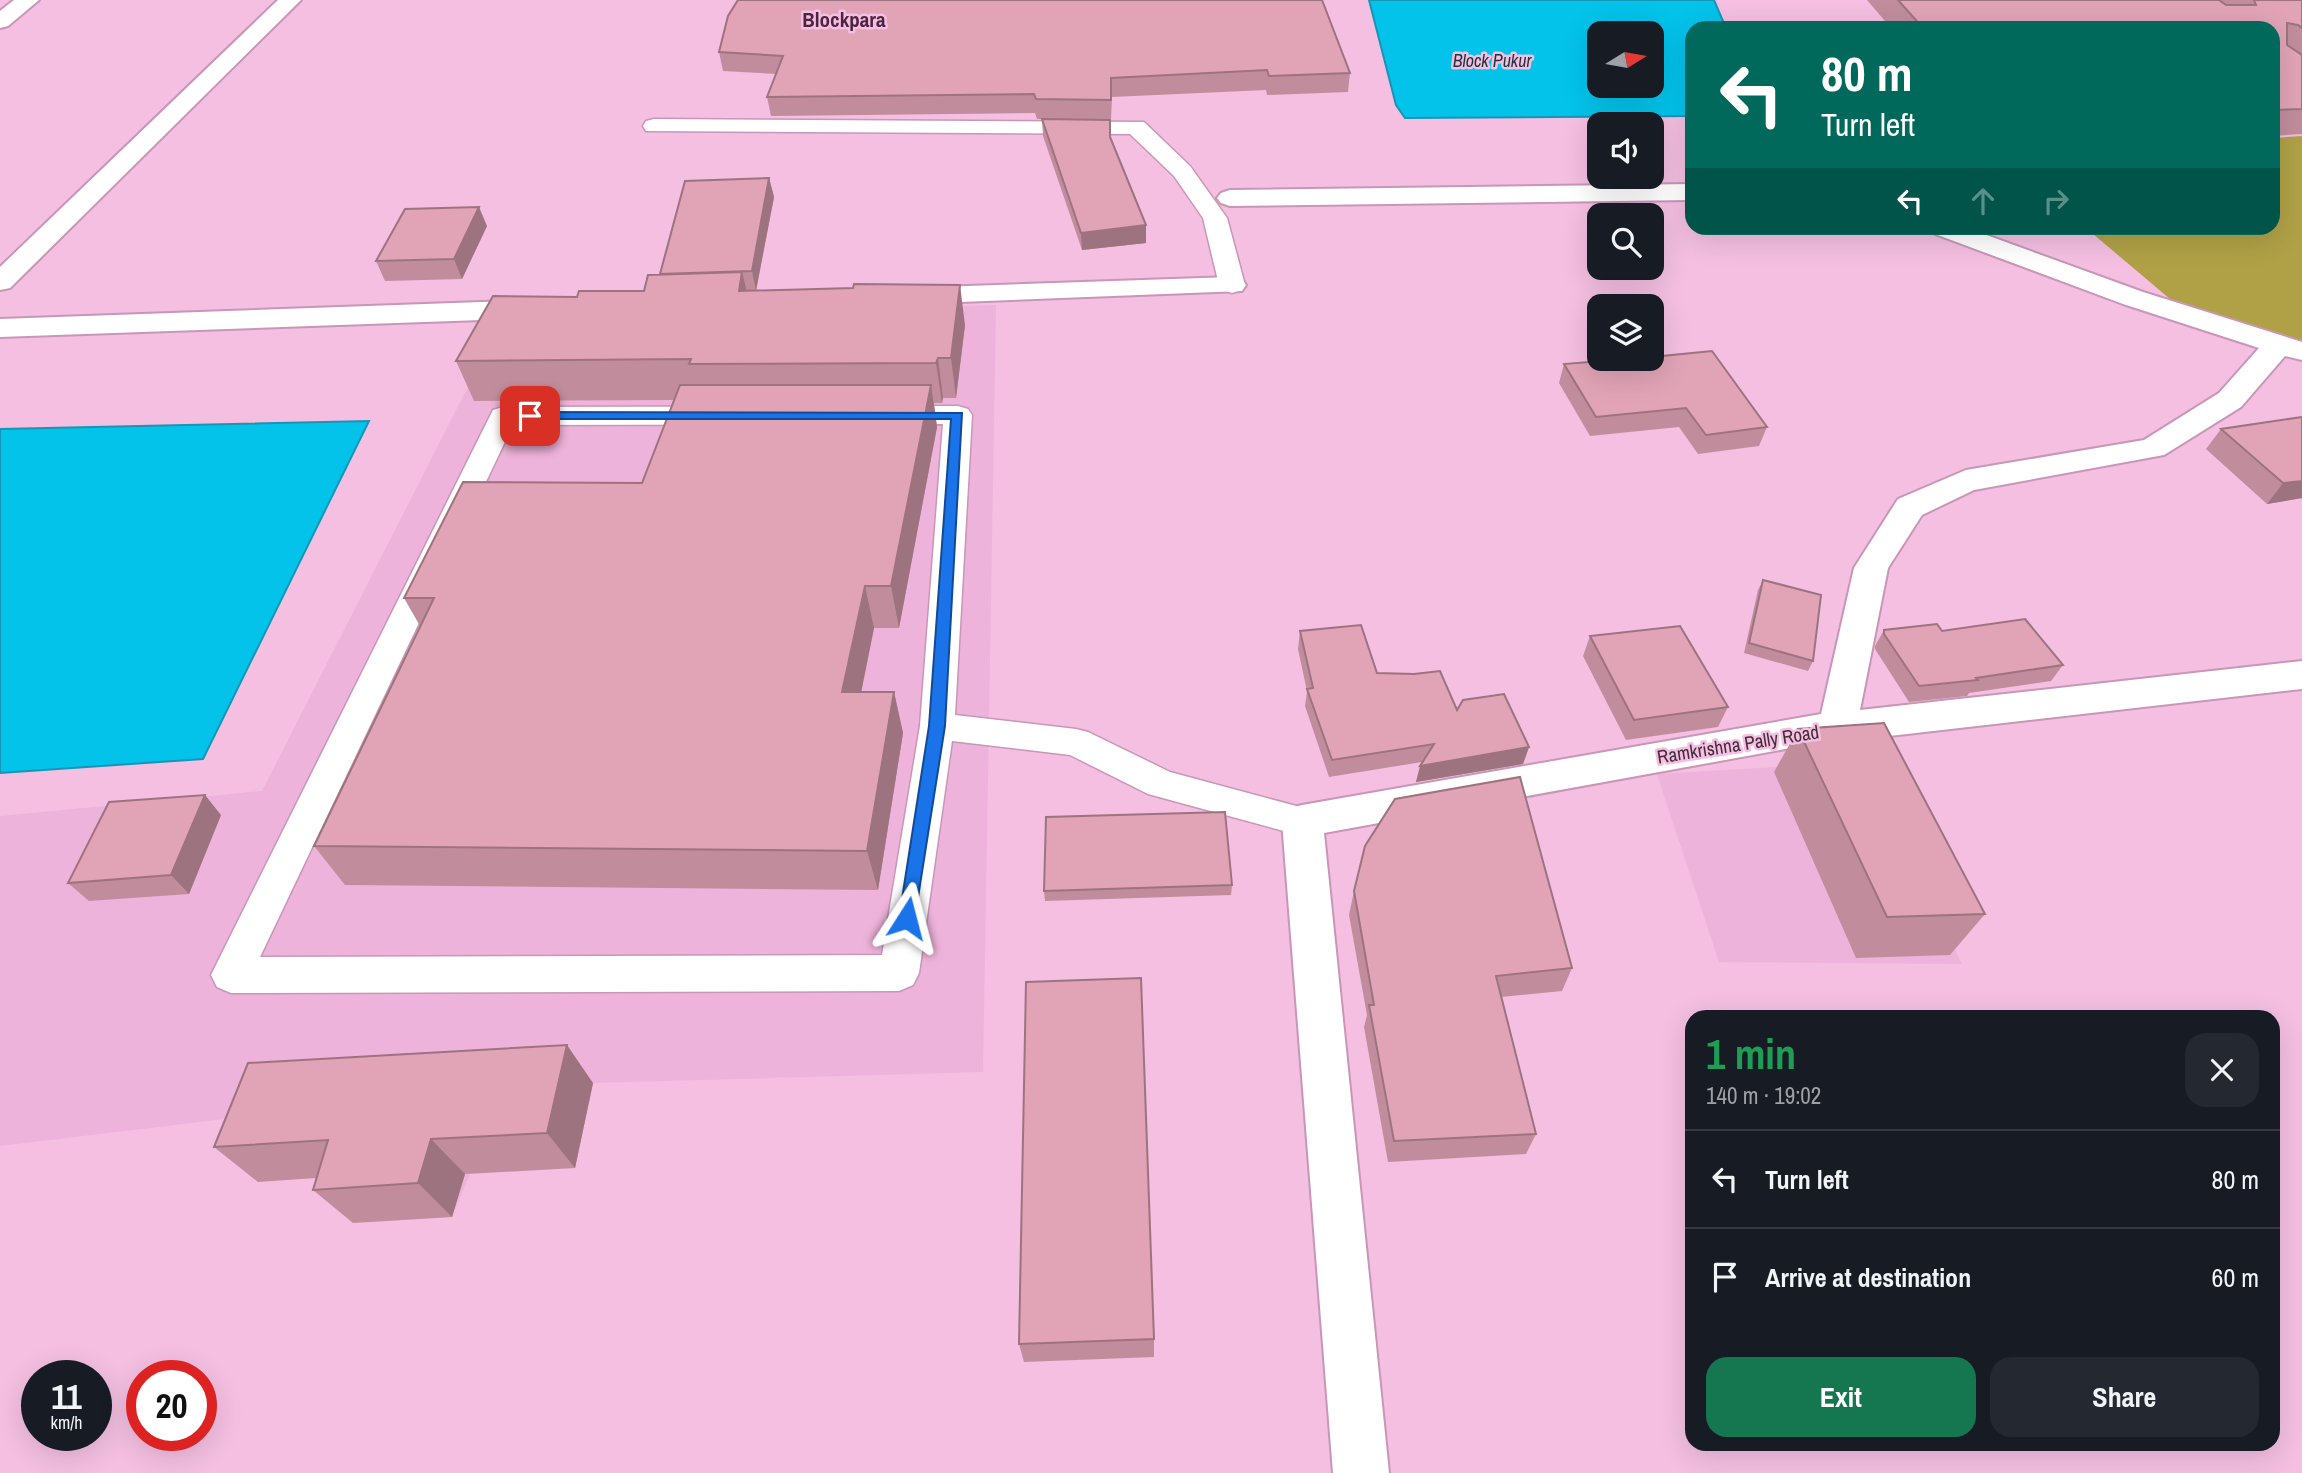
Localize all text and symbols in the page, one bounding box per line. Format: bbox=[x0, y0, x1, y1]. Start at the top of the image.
district label: Blockpara bbox=[802, 5, 886, 34]
north arrow bbox=[1587, 21, 1664, 98]
map controls bbox=[1587, 21, 1664, 371]
text: 80 m bbox=[1821, 40, 1913, 106]
water label: Block Pukur bbox=[1453, 48, 1532, 73]
icon: left bbox=[1706, 49, 1797, 140]
text: Turn left bbox=[1821, 103, 1915, 146]
button: sound bbox=[1587, 112, 1664, 189]
icon: left bbox=[1891, 182, 1929, 220]
icon: ahead bbox=[1964, 182, 2002, 220]
icon: right bbox=[2037, 182, 2075, 220]
button: search bbox=[1587, 203, 1664, 280]
button: layers bbox=[1587, 294, 1664, 371]
pin bbox=[500, 386, 560, 446]
icon: arrive bbox=[511, 397, 549, 435]
street label: Ramkrishna Pally Road bbox=[1655, 718, 1821, 770]
position arrow bbox=[870, 881, 944, 955]
text: 1 min bbox=[1706, 1026, 1796, 1082]
button: close bbox=[2185, 1033, 2259, 1107]
text: 140 m · 19:02 bbox=[1706, 1080, 1821, 1111]
icon: left bbox=[1706, 1160, 1744, 1198]
text: Turn left bbox=[1765, 1162, 1849, 1197]
text: 80 m bbox=[2212, 1162, 2259, 1197]
icon: arrive bbox=[1706, 1258, 1744, 1296]
text: Arrive at destination bbox=[1765, 1260, 1971, 1295]
text: 60 m bbox=[2212, 1260, 2259, 1295]
button: Exit bbox=[1706, 1357, 1976, 1437]
button: Share bbox=[1990, 1357, 2259, 1437]
speed limit sign: 20 bbox=[126, 1360, 217, 1451]
text: 11 bbox=[51, 1373, 82, 1420]
text: km/h bbox=[51, 1410, 83, 1435]

